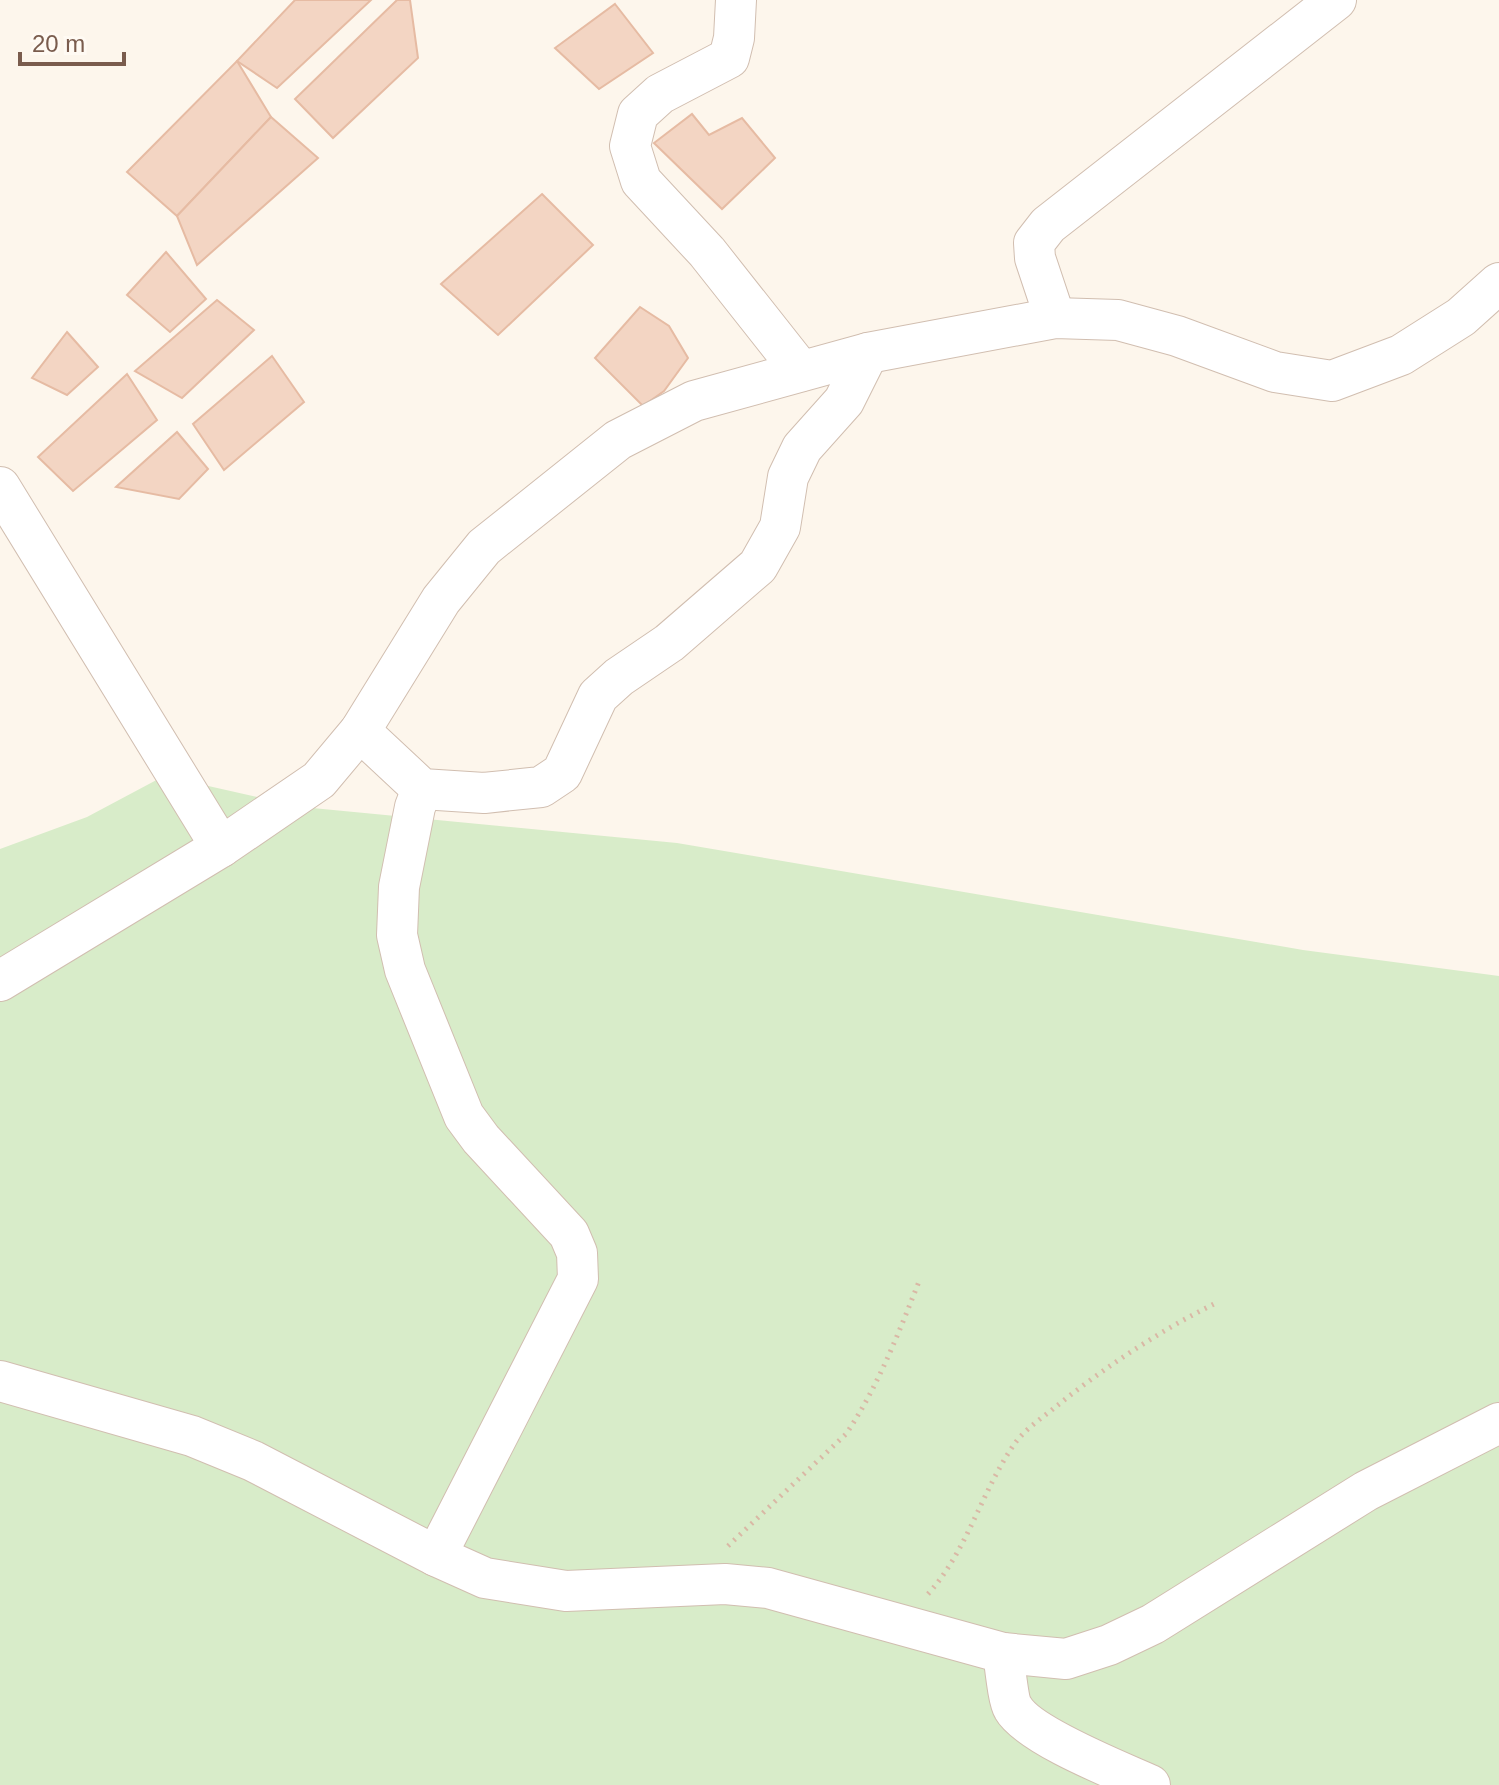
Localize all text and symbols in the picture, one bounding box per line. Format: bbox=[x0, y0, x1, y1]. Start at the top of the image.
scale bar bbox=[20, 16, 124, 66]
text: 20 m bbox=[32, 30, 85, 57]

